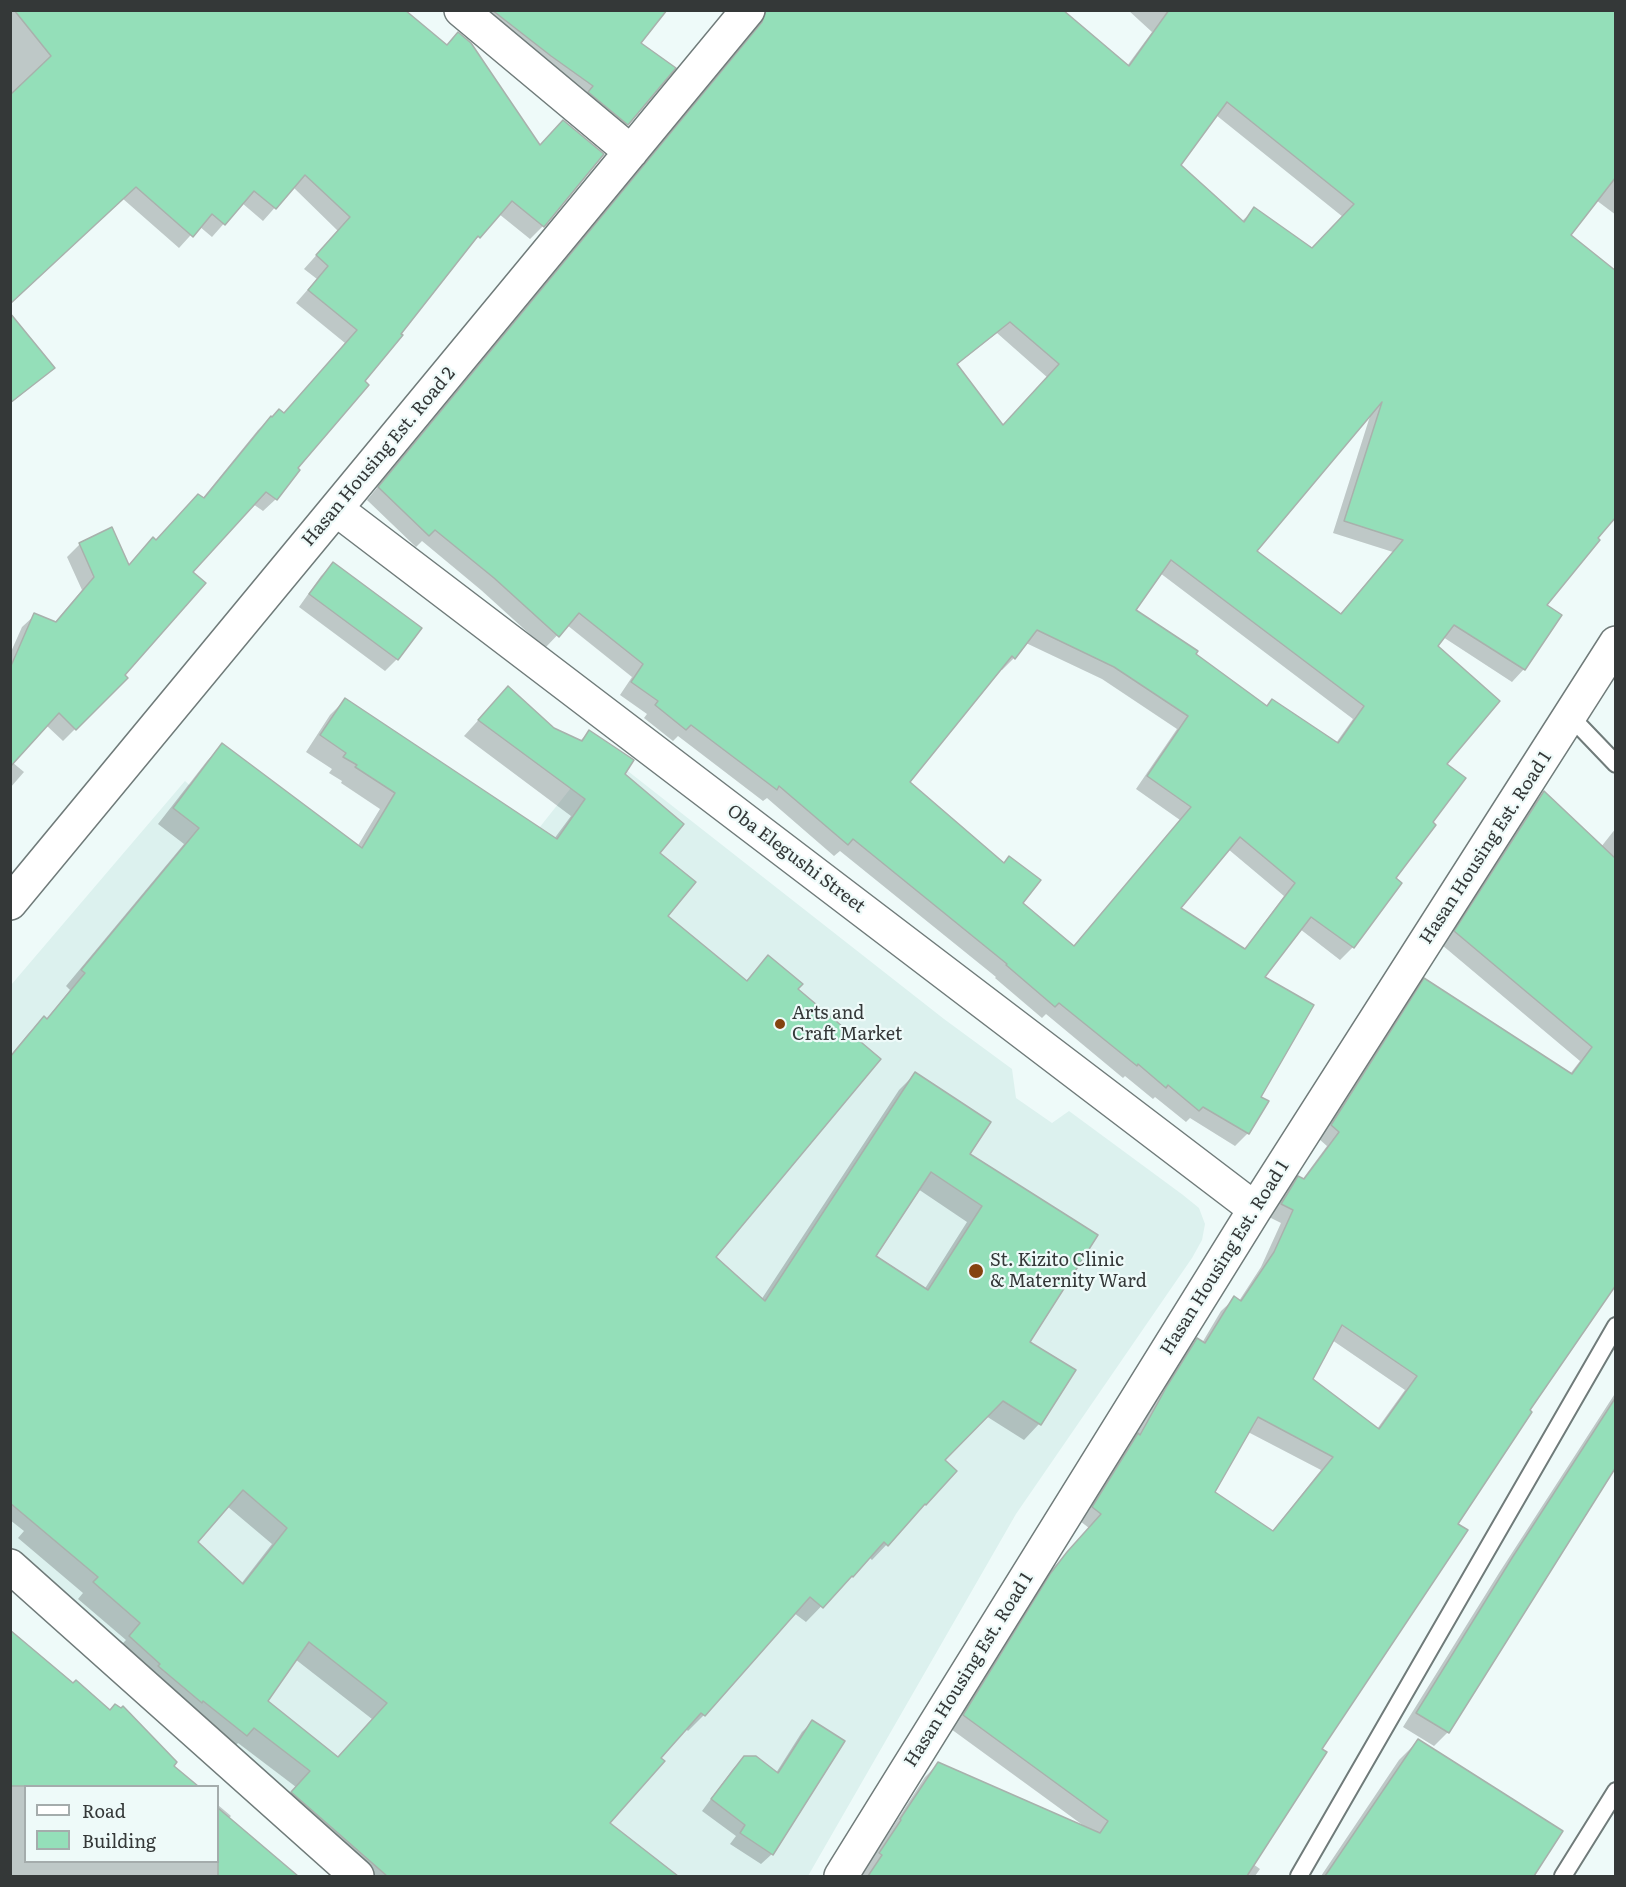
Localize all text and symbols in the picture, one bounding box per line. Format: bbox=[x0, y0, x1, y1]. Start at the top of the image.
street label: Hasan Housing Est. Road 2 bbox=[298, 363, 460, 551]
street label: Hasan Housing Est. Road 1 bbox=[1416, 748, 1556, 948]
street label: Oba Elegushi Street bbox=[723, 800, 869, 918]
place label: Arts and Craft Market bbox=[792, 1003, 902, 1046]
marker: Arts and Craft Market bbox=[773, 1017, 787, 1031]
street label: Hasan Housing Est. Road 1 bbox=[1156, 1157, 1294, 1359]
place label: St. Kizito Clinic & Maternity Ward bbox=[990, 1250, 1147, 1292]
marker: St. Kizito Clinic & Maternity Ward bbox=[967, 1262, 985, 1280]
street label: Hasan Housing Est. Road 1 bbox=[900, 1569, 1038, 1771]
legend bbox=[24, 1785, 219, 1863]
text: Road bbox=[82, 1797, 126, 1824]
text: Building bbox=[82, 1827, 156, 1854]

